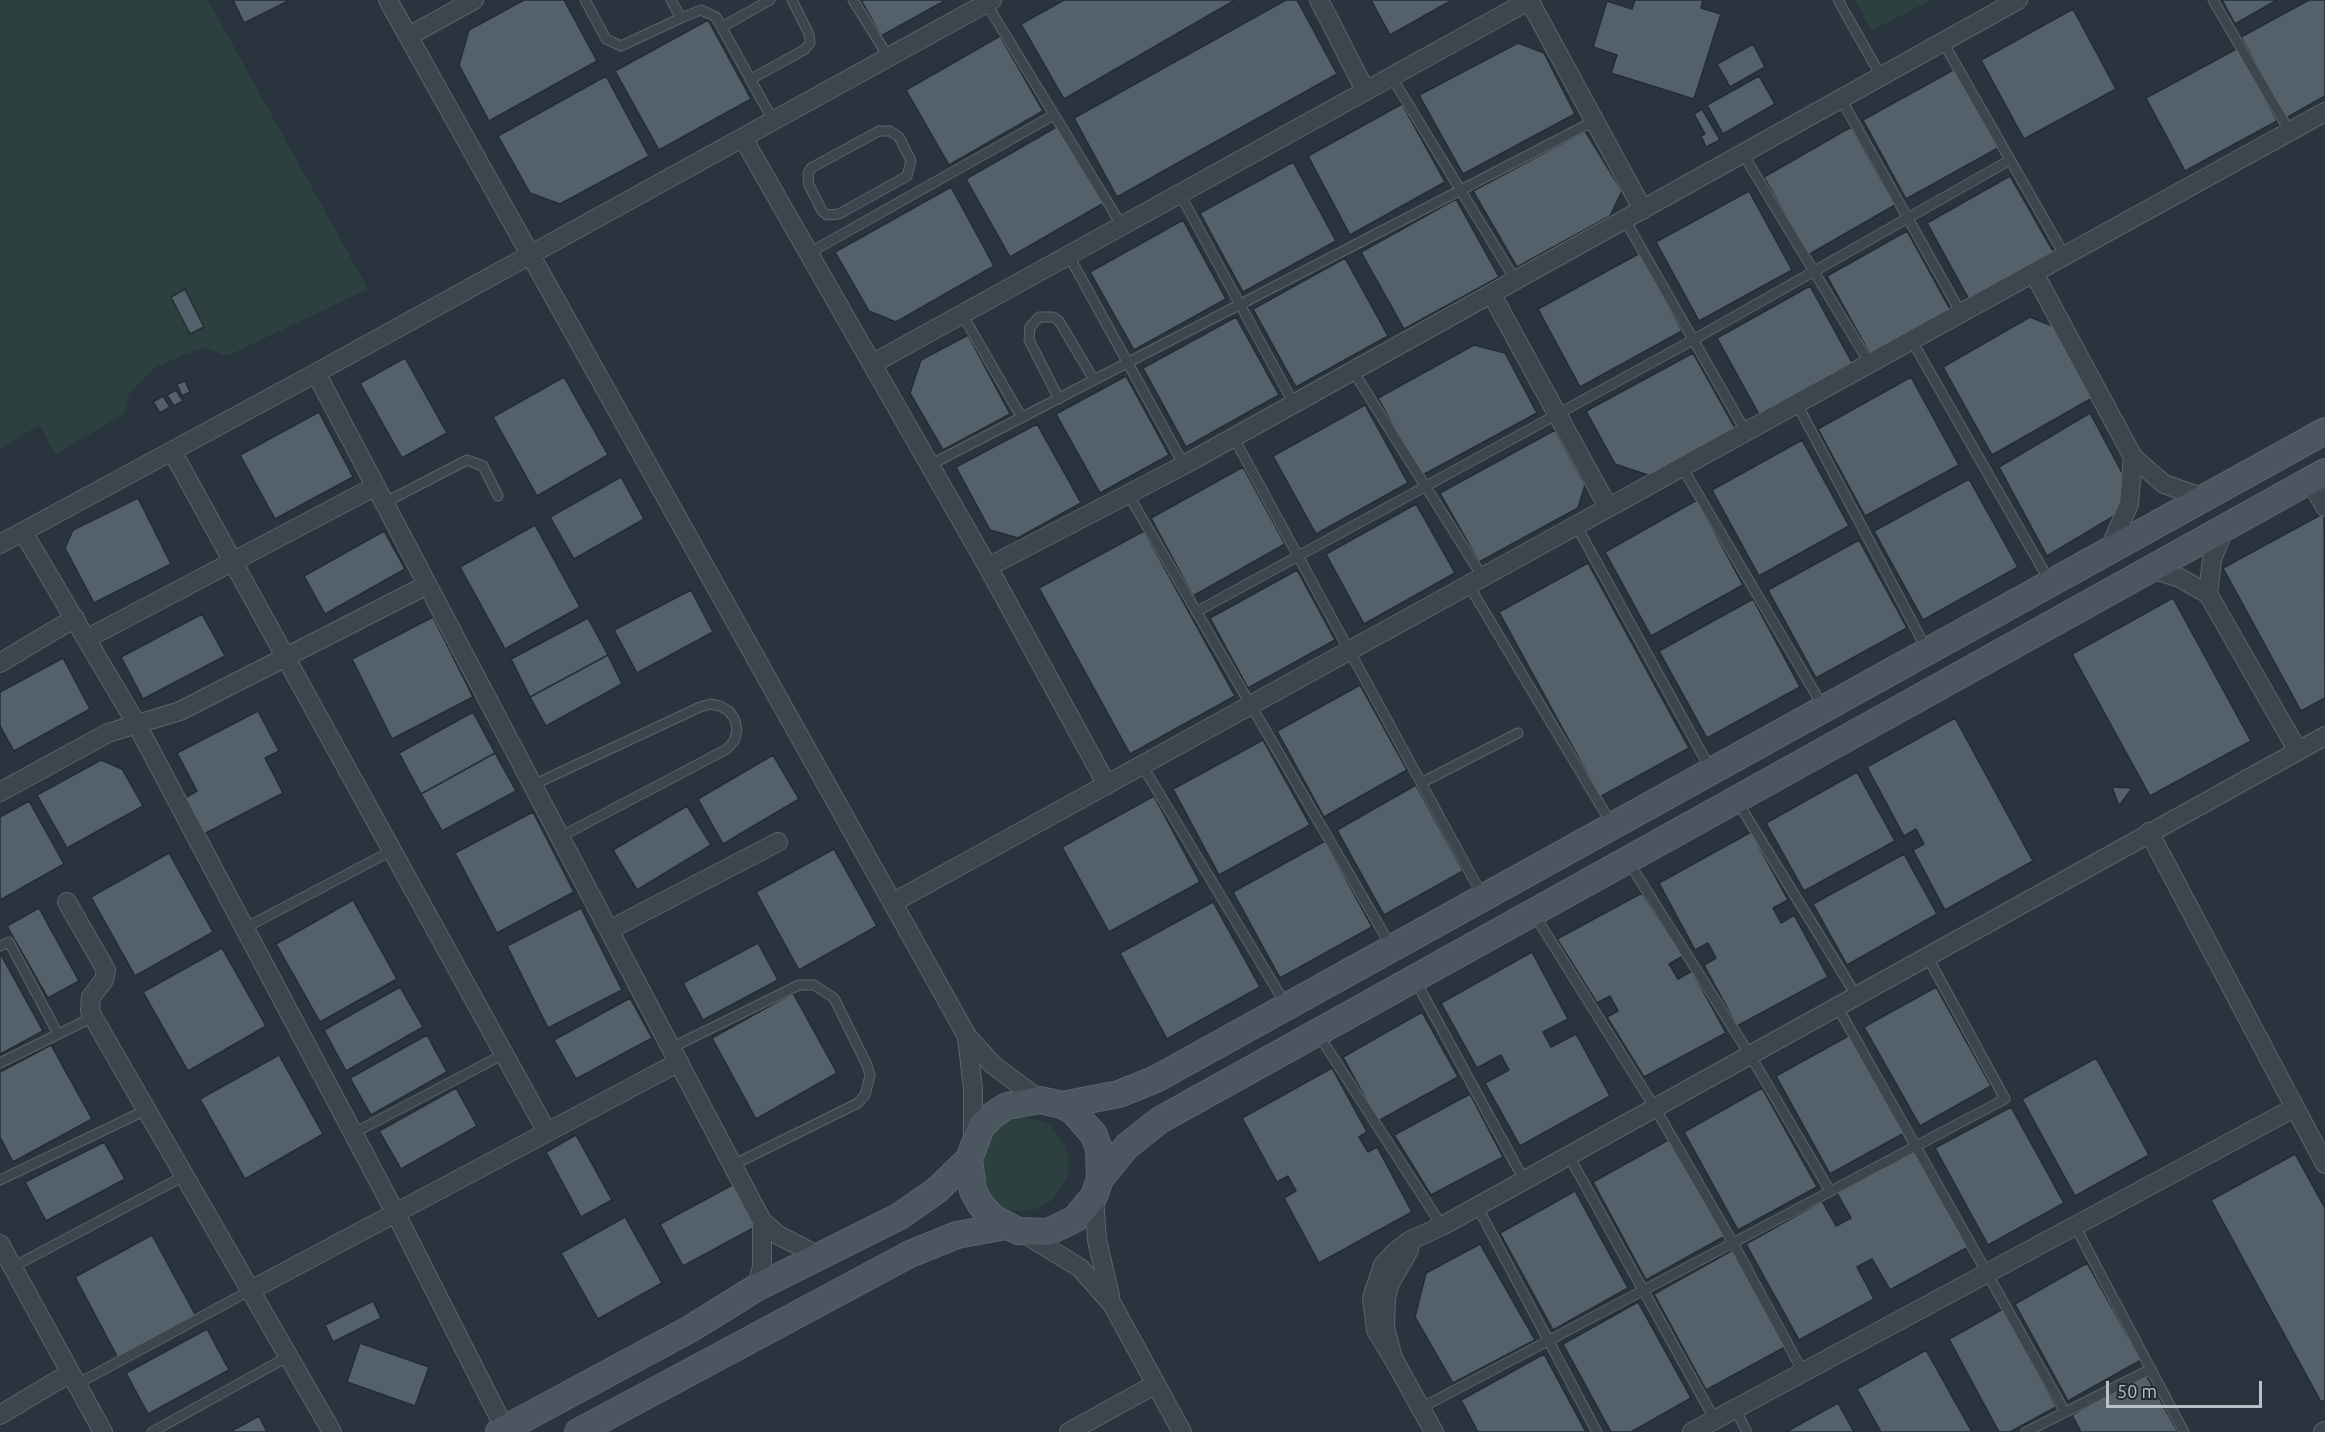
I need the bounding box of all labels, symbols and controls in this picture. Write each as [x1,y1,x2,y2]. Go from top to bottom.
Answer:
scale bar [2109,1369,2265,1407]
text: 50 m [2117,1381,2157,1401]

